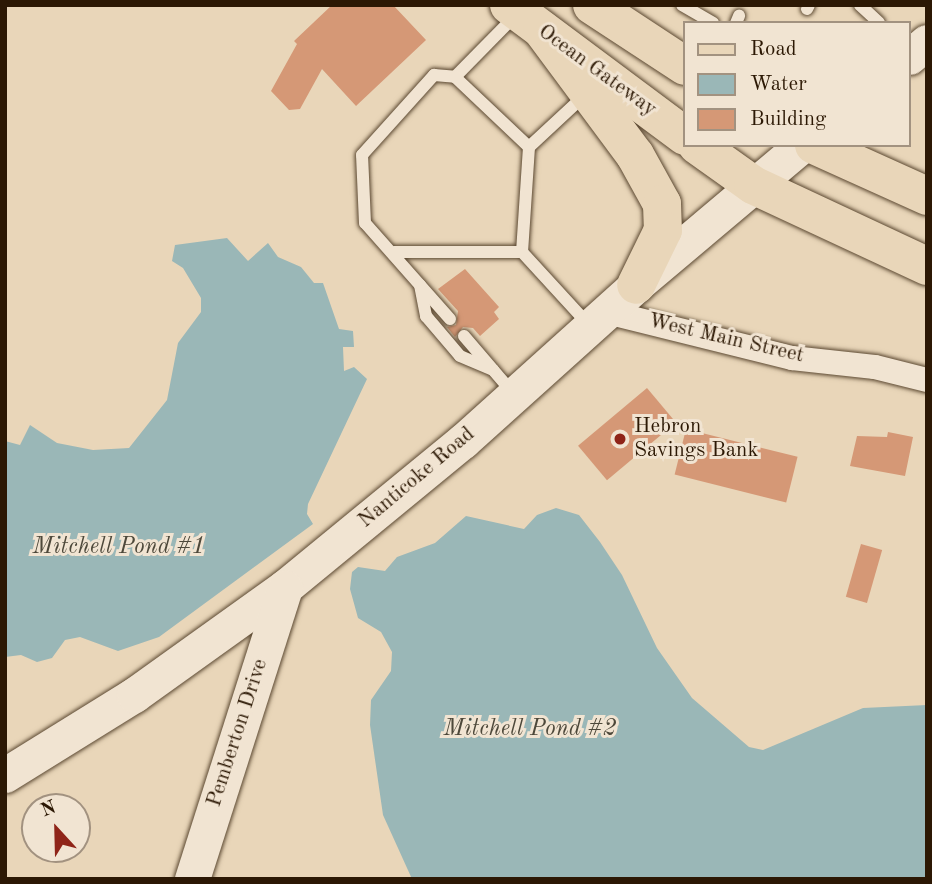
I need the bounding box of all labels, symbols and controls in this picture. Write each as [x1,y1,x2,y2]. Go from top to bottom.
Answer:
street label: Ocean Gateway [533,20,661,122]
legend [684,21,911,147]
text: Road [750,39,797,60]
text: Water [750,74,807,95]
text: Building [750,109,826,130]
street label: West Main Street [646,309,806,369]
place label: Hebron Savings Bank [634,414,758,464]
street label: Nanticoke Road [354,422,480,534]
marker: Hebron Savings Bank [612,431,628,447]
water label: Mitchell Pond #1 [33,533,205,561]
street label: Pemberton Drive [202,656,274,810]
water label: Mitchell Pond #2 [444,715,616,743]
north arrow [21,793,91,863]
text: N [38,798,59,821]

